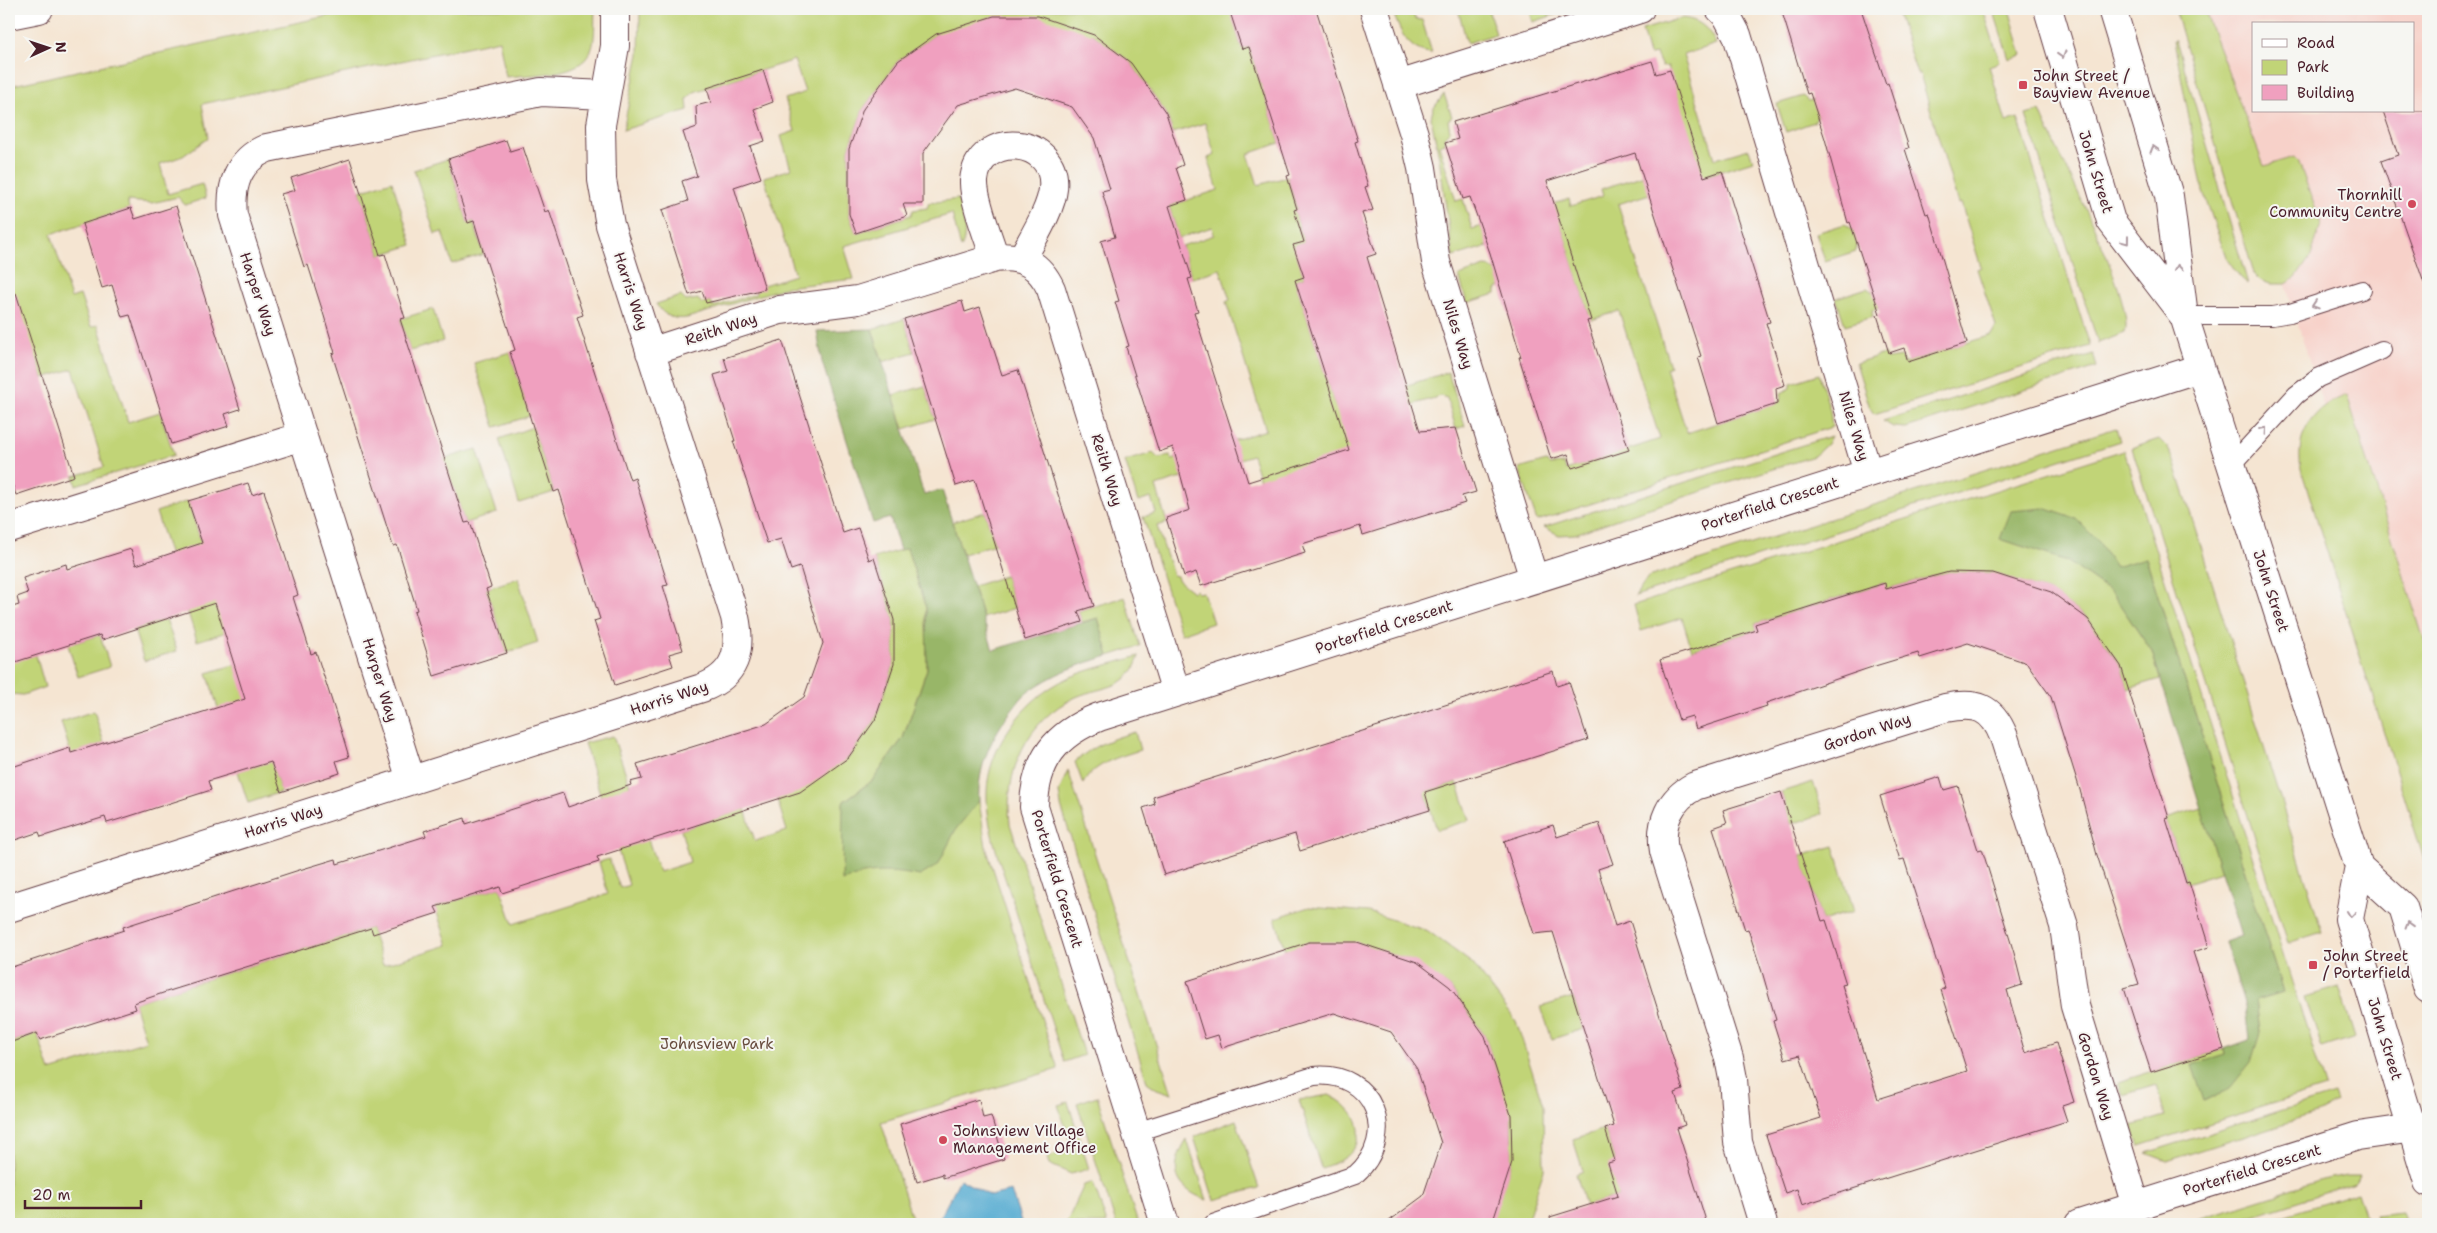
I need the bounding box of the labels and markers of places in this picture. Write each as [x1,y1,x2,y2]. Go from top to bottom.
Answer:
place label: John Street / Bayview Avenue [2033,66,2151,103]
marker: John Street / Bayview Avenue [2017,79,2029,91]
place label: Thornhill Community Centre [2269,185,2402,222]
marker: Thornhill Community Centre [2406,198,2418,210]
place label: John Street / Porterfield [2323,946,2411,983]
marker: John Street / Porterfield [2307,959,2319,971]
place label: Johnsview Village Management Office [953,1121,1097,1158]
marker: Johnsview Village Management Office [937,1134,949,1146]

